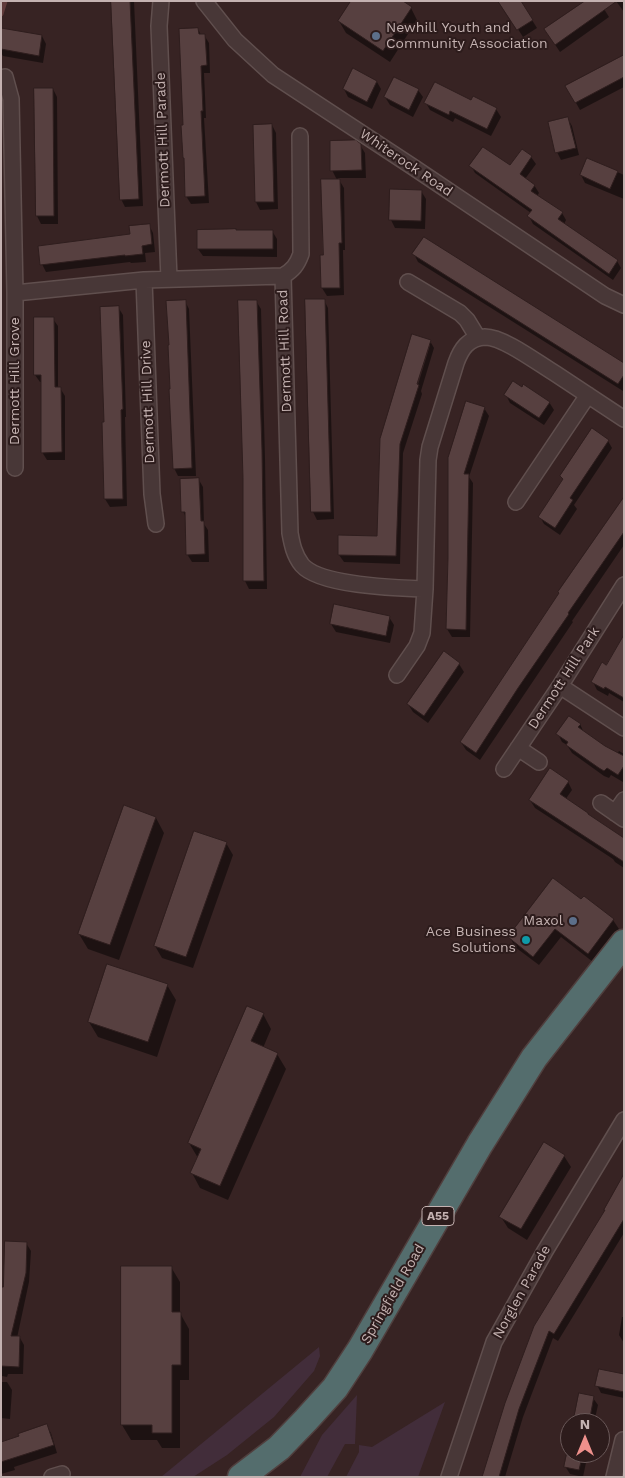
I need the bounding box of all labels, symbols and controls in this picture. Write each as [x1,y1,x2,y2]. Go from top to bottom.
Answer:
place label: Newhill Youth and Community Association [386,20,548,52]
marker: Newhill Youth and Community Association [370,30,382,42]
street label: Dermott Hill Parade [152,72,174,208]
street label: Whiterock Road [356,126,456,200]
street label: Dermott Hill Road [274,289,296,413]
street label: Dermott Hill Grove [7,317,23,445]
street label: Dermott Hill Drive [137,340,159,464]
street label: Dermott Hill Park [525,624,603,732]
place label: Maxol [523,913,563,929]
marker: Maxol [567,915,579,927]
place label: Ace Business Solutions [426,924,516,956]
marker: Ace Business Solutions [520,934,532,946]
road number: A55 [422,1206,454,1226]
street label: Springfield Road [358,1241,428,1347]
street label: Norglen Parade [489,1242,555,1342]
north arrow [560,1413,610,1463]
text: N [580,1416,590,1432]

